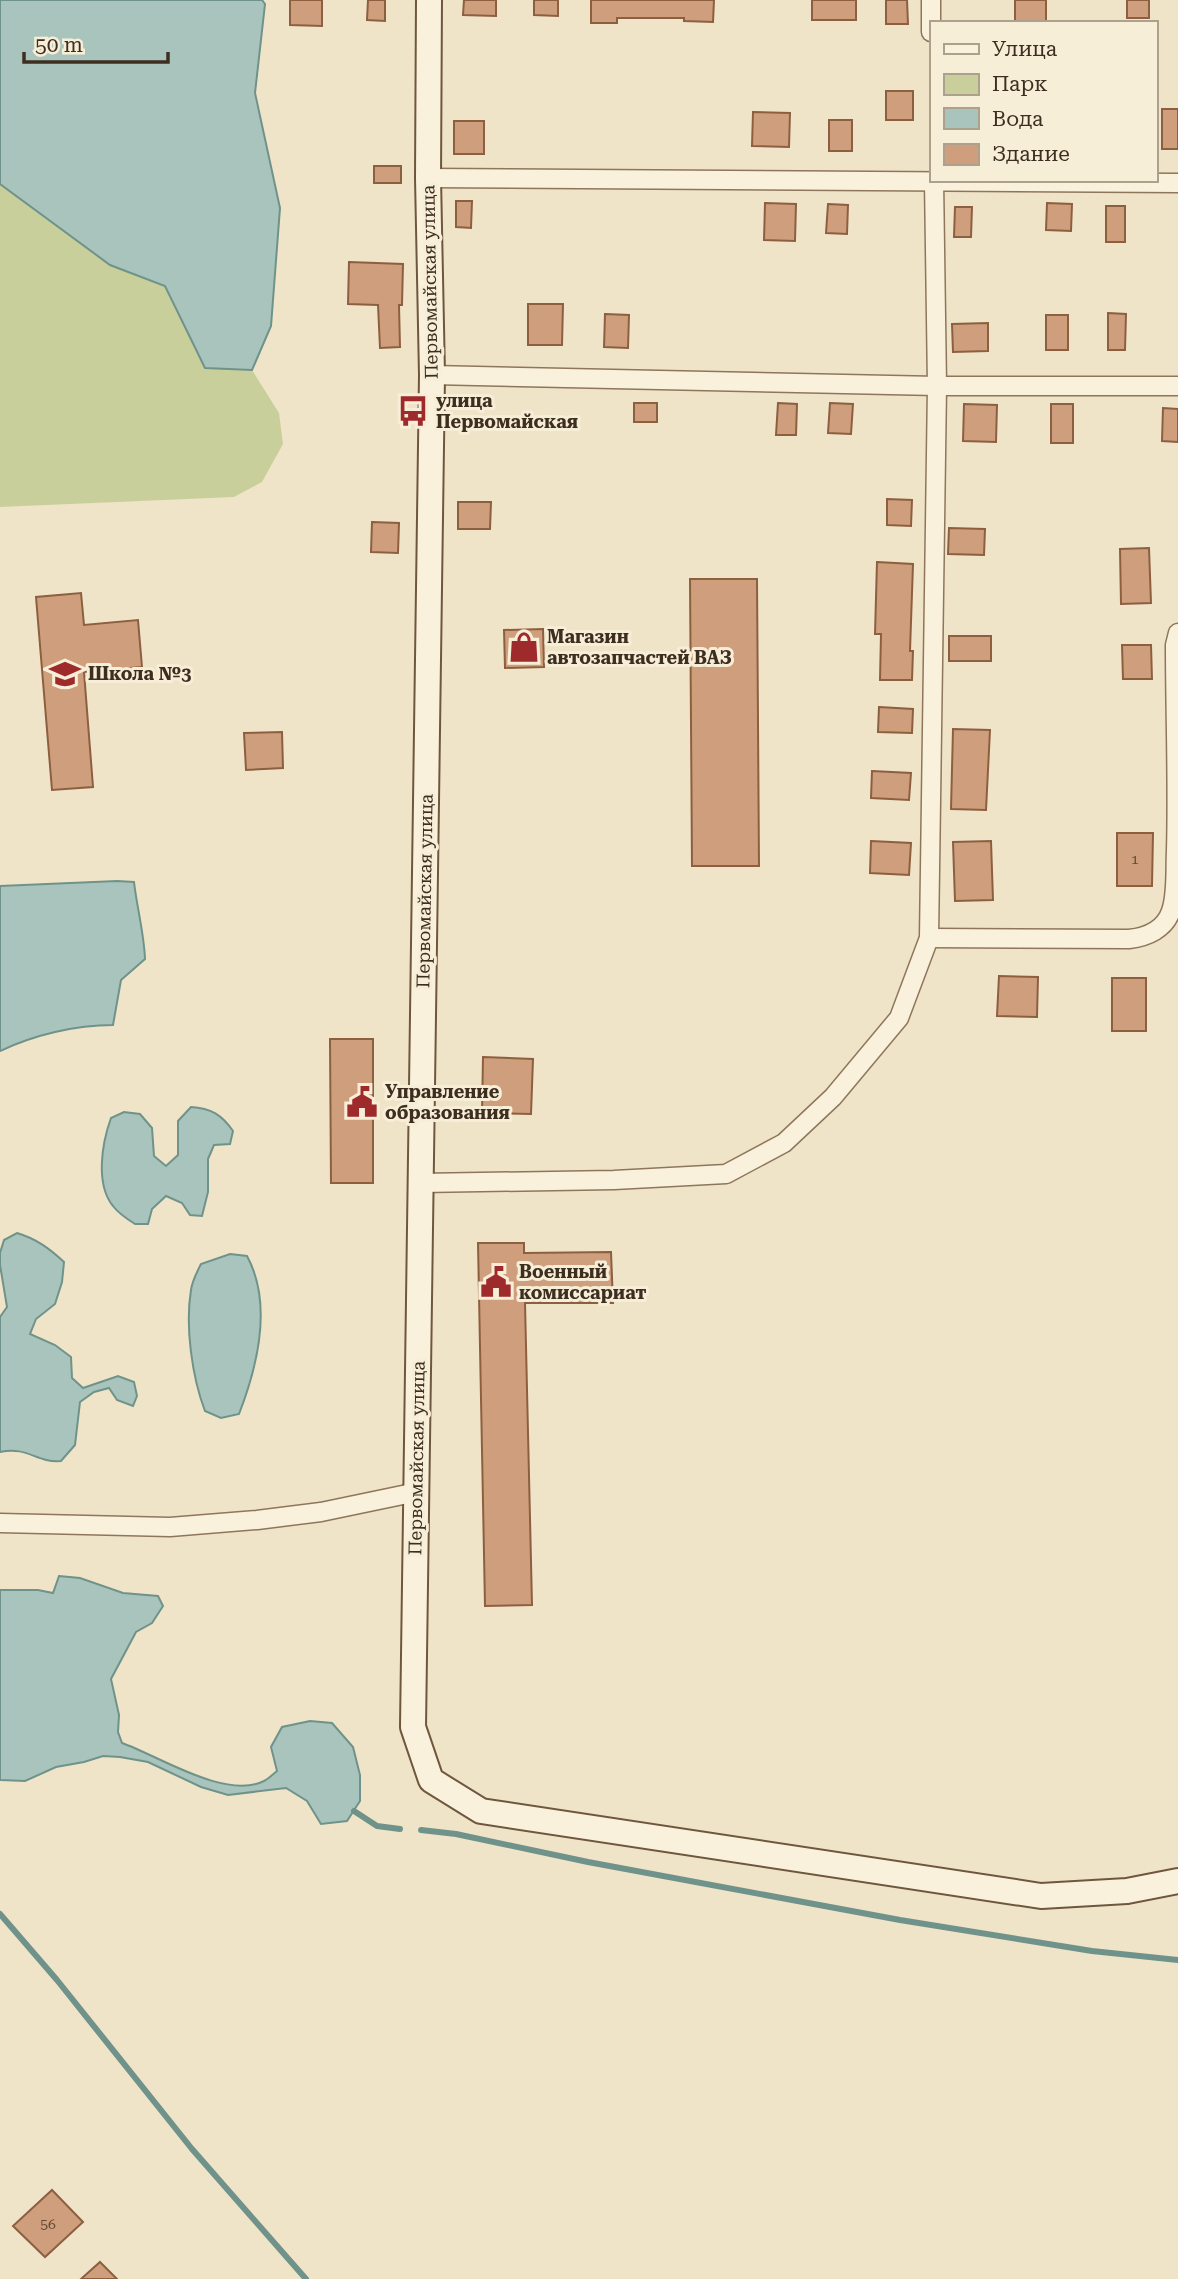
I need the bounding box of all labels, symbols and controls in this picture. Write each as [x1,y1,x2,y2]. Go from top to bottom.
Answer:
scale bar [24,21,168,65]
legend [930,21,1157,182]
text: 50 m [35,33,83,57]
text: Улица [992,37,1058,61]
text: Парк [992,72,1048,96]
text: Вода [992,107,1044,131]
text: Здание [992,142,1070,166]
street label: Первомайская улица [417,184,442,379]
place label: улица Первомайская [436,390,578,432]
bus stop icon: улица Первомайская [396,394,430,428]
place label: Магазин автозапчастей ВАЗ [547,626,732,668]
shop icon: Магазин автозапчастей ВАЗ [507,630,541,664]
school or university icon: Школа №3 [48,657,82,691]
place label: Школа №3 [88,663,191,684]
street label: Первомайская улица [412,793,437,988]
house number: 1 [1131,851,1139,867]
place label: Управление образования [385,1081,510,1123]
public building icon: Управление образования [345,1085,379,1119]
place label: Военный комиссариат [519,1261,647,1303]
public building icon: Военный комиссариат [479,1265,513,1299]
street label: Первомайская улица [404,1360,429,1555]
house number: 56 [40,2216,56,2232]

